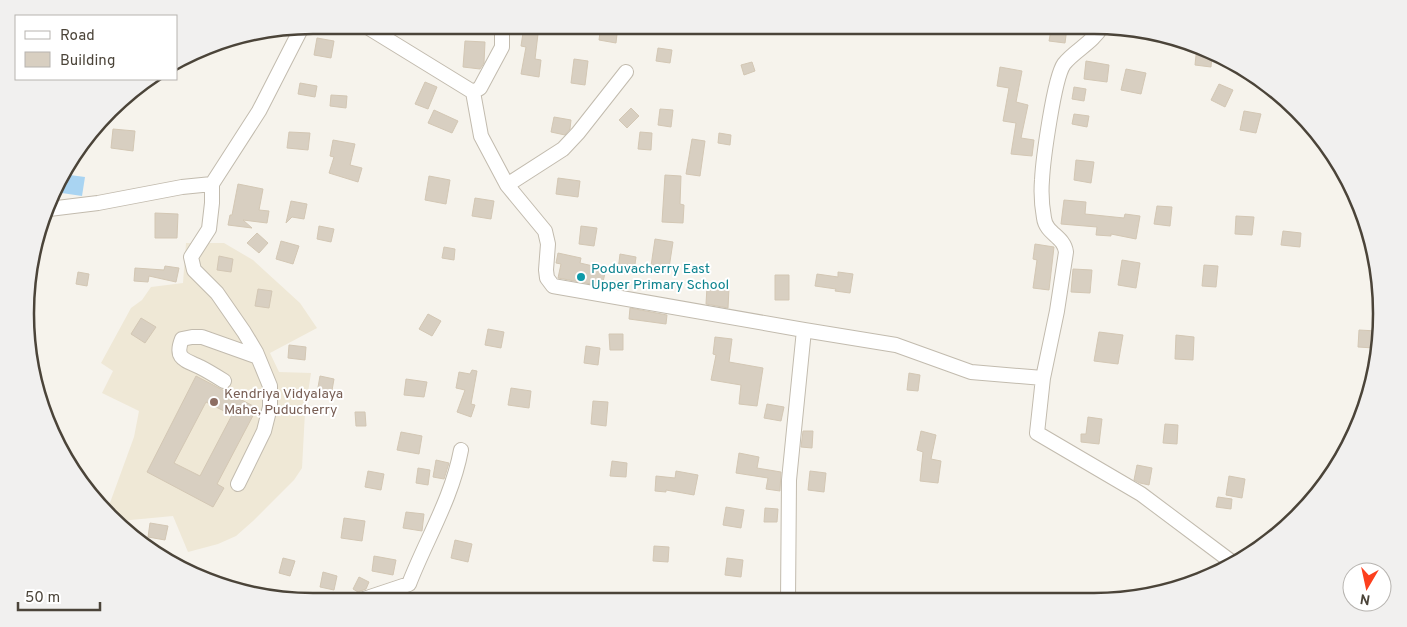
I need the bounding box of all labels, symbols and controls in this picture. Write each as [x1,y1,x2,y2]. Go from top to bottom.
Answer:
legend [15,15,178,80]
text: Road [60,27,95,46]
text: Building [60,52,115,71]
place label: Poduvacherry East Upper Primary School [591,261,729,294]
marker: Poduvacherry East Upper Primary School [575,271,587,283]
place label: Kendriya Vidyalaya Mahe, Puducherry [224,386,343,419]
marker: Kendriya Vidyalaya Mahe, Puducherry [208,396,220,408]
north arrow [1342,562,1392,612]
scale bar [18,580,100,612]
text: 50 m [25,589,60,608]
text: N [1359,589,1372,608]

